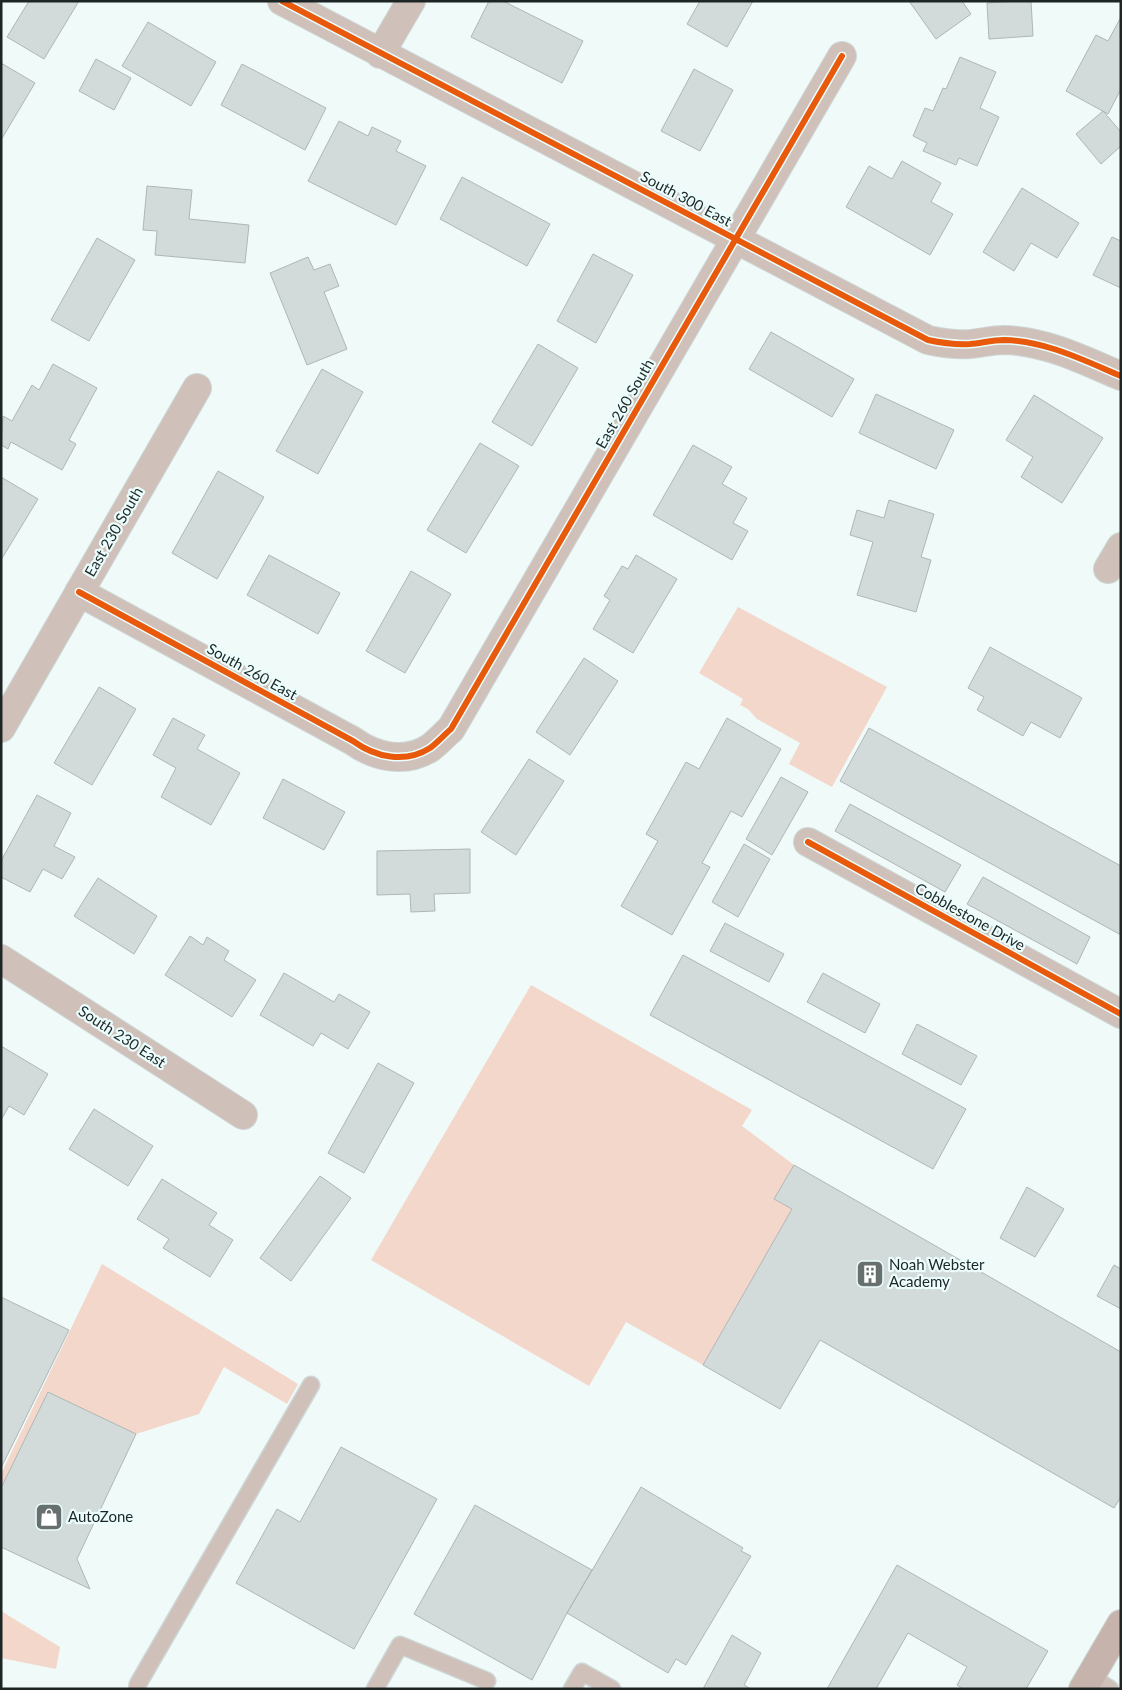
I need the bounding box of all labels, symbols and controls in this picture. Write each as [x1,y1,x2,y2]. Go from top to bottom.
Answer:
street label: South 300 East [638,167,736,230]
street label: East 260 South [591,356,657,451]
street label: East 230 South [80,484,146,579]
street label: South 260 East [204,639,301,704]
street label: Cobblestone Drive [912,878,1029,954]
street label: South 230 East [76,1001,170,1071]
place label: Noah Webster Academy [889,1255,985,1290]
building icon: Noah Webster Academy [855,1259,885,1289]
shop icon: AutoZone [34,1502,64,1532]
place label: AutoZone [68,1507,133,1525]

